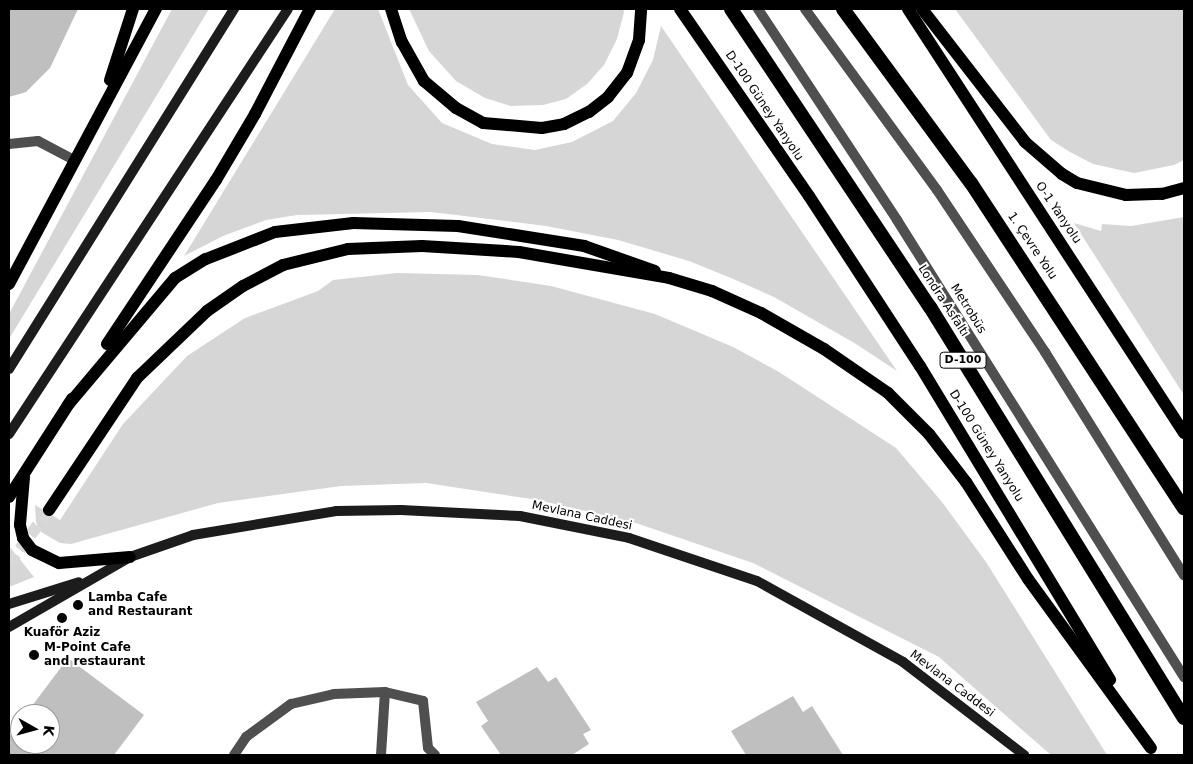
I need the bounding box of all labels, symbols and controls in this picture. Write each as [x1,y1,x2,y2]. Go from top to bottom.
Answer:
street label: D-100 Güney Yanyolu [722,48,806,164]
street label: O-1 Yanyolu [1032,179,1084,247]
street label: 1. Çevre Yolu [1004,210,1060,282]
street label: Londra Asfaltı [914,262,972,340]
street label: Metrobüs [947,281,989,337]
road number: D-100 [939,352,987,368]
street label: D-100 Güney Yanyolu [946,387,1026,505]
street label: Mevlana Caddesi [531,498,633,534]
place label: Lamba Cafe and Restaurant [88,591,193,619]
marker: Lamba Cafe and Restaurant [72,599,84,611]
marker: Kuaför Aziz [56,612,68,624]
place label: Kuaför Aziz [24,626,100,640]
place label: M-Point Cafe and restaurant [44,641,145,669]
street label: Mevlana Caddesi [907,647,997,721]
marker: M-Point Cafe and restaurant [28,649,40,661]
north arrow [10,704,60,754]
text: K [40,724,57,737]

